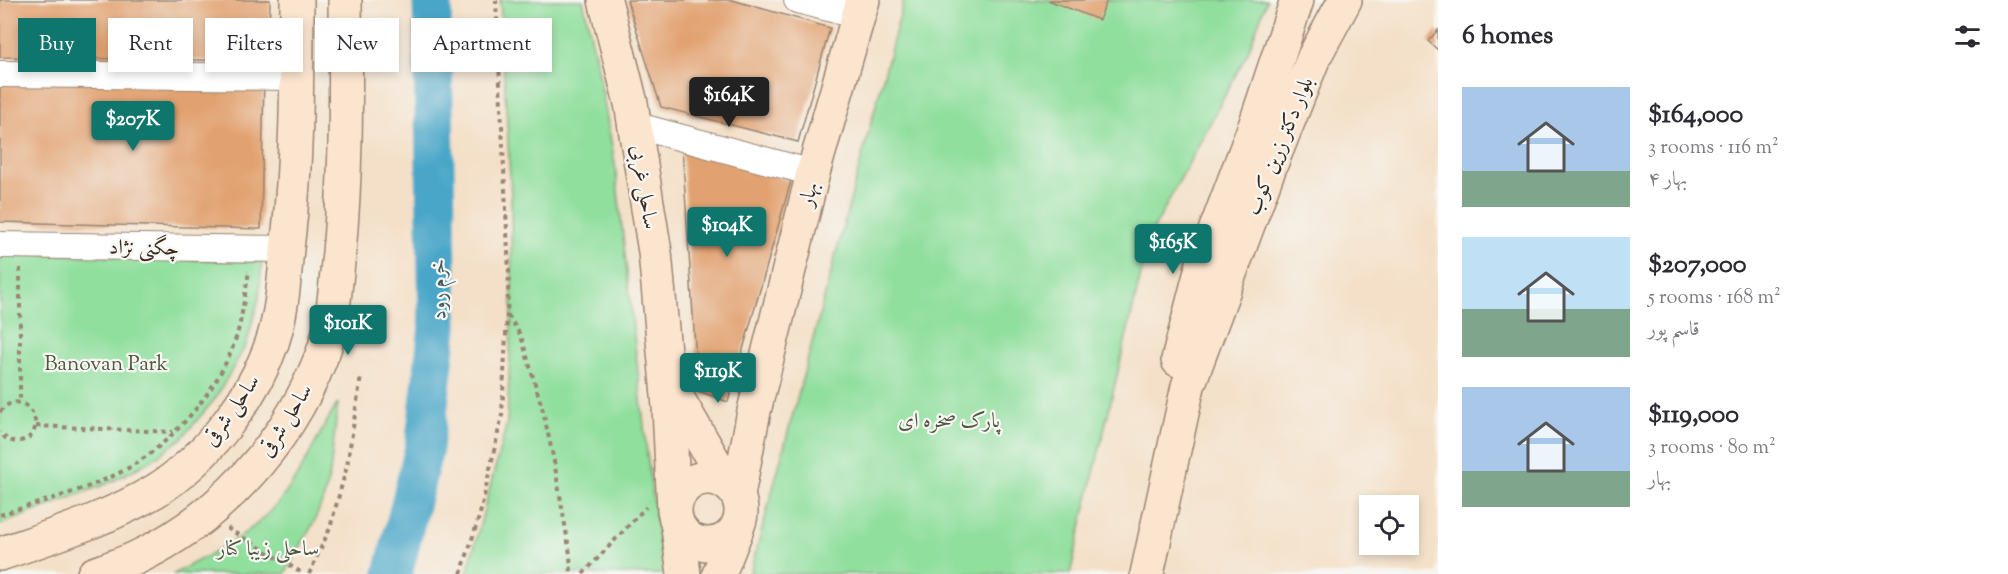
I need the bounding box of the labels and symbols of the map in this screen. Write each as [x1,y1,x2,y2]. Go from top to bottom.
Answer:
street label: بلوار دکتر زرین کوب [1239,73,1322,221]
pin: $164K [687,77,771,128]
pin: $207K [91,101,175,152]
street label: ساحلی غربی [622,143,664,232]
street label: بهار [792,179,827,212]
pin: $104K [685,207,769,258]
pin: $165K [1131,224,1215,275]
street label: چگنی نژاد [109,233,179,265]
water label: خرم رود [423,258,458,320]
pin: $101K [306,305,390,356]
park label: Banovan Park [44,350,168,380]
pin: $119K [676,353,760,404]
street label: ساحلی شرقی [197,369,268,453]
street label: ساحل شرقی [252,379,321,463]
park label: پارک صخره ای [898,407,1001,437]
park label: ساحلی زیبا کنار [215,535,319,565]

